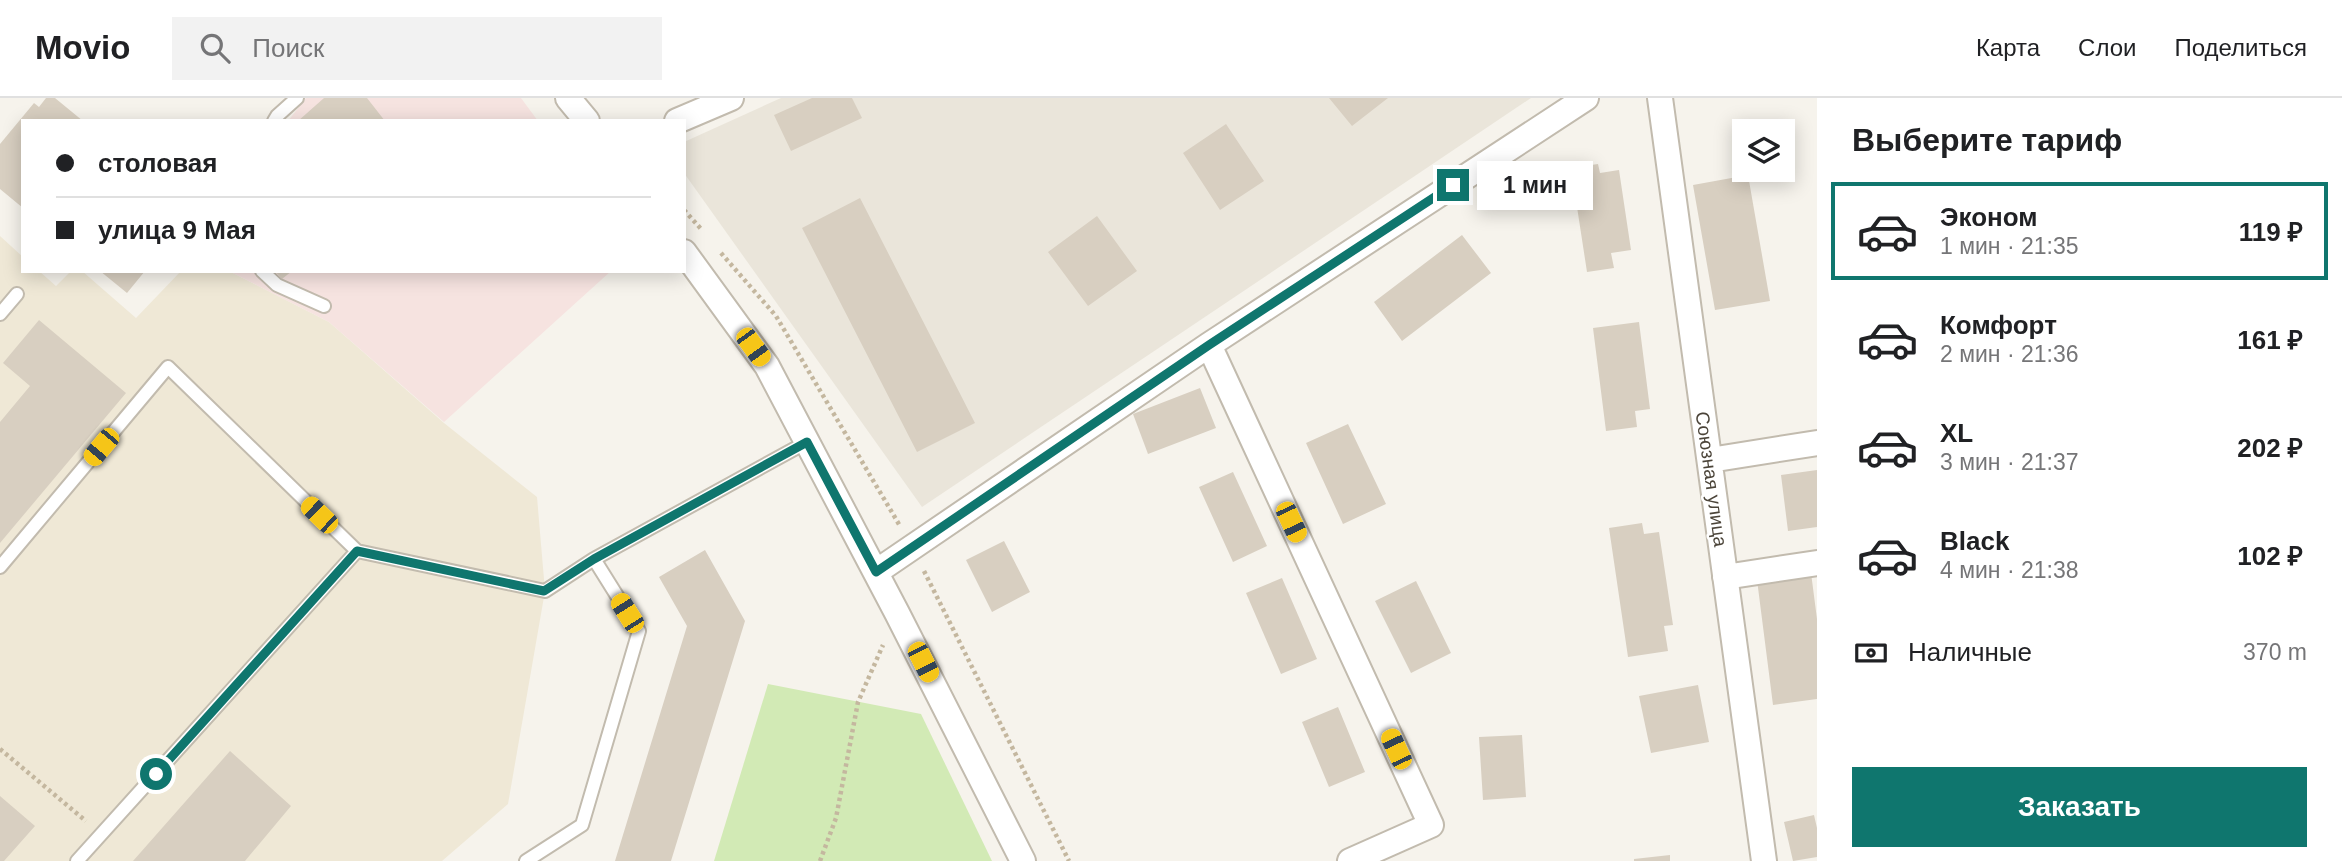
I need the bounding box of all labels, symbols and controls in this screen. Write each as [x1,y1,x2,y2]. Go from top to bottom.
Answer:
search box [172,17,662,80]
text: Movio [35,29,130,66]
icon: search [196,29,234,67]
text: Поиск [252,33,324,63]
text: Карта [1976,34,2040,61]
text: Слои [2078,34,2136,61]
text: Поделиться [2174,34,2307,61]
map controls [1732,119,1795,182]
button: layers [1732,119,1795,182]
text: Выберите тариф [1852,122,2122,158]
text: столовая [98,148,217,178]
callout: 1 мин [1478,160,1593,210]
route end [1437,169,1469,201]
text: 1 мин [1503,172,1567,198]
icon: car [1856,200,1919,263]
text: Эконом [1940,202,2038,232]
text: улица 9 Мая [98,215,256,245]
text: 119 ₽ [2239,217,2303,247]
text: 1 мин · 21:35 [1940,233,2079,259]
icon: car [1856,308,1919,371]
text: Комфорт [1940,310,2057,340]
car [733,324,774,370]
text: 161 ₽ [2237,325,2303,355]
text: 2 мин · 21:36 [1940,341,2079,367]
street label: Союзная улица [1692,410,1731,548]
icon: car [1856,416,1919,479]
text: XL [1940,418,1973,448]
car [80,424,123,470]
text: 202 ₽ [2237,433,2303,463]
text: 3 мин · 21:37 [1940,449,2079,475]
car [297,493,342,537]
car [1273,499,1310,545]
icon: car [1856,524,1919,587]
text: Black [1940,526,2009,556]
text: 102 ₽ [2237,541,2303,571]
text: 4 мин · 21:38 [1940,557,2079,583]
car [607,590,648,636]
icon: cash [1852,634,1890,672]
text: Наличные [1908,637,2032,667]
car [905,639,942,685]
text: 370 m [2243,639,2307,665]
car [1378,726,1415,772]
route start [140,758,172,790]
button: Заказать [1852,767,2307,847]

